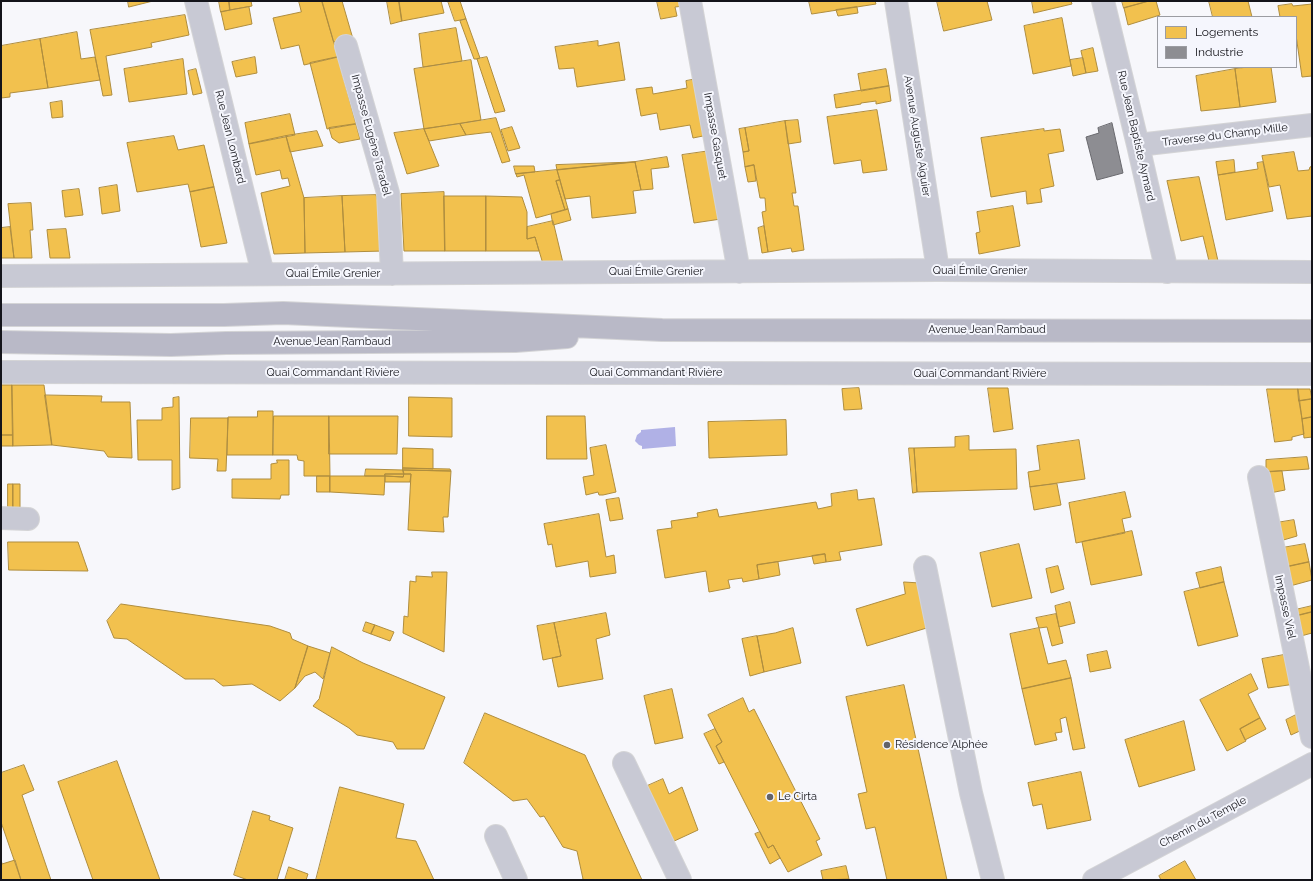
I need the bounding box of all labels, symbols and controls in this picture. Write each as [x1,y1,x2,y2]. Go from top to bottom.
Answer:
legend [1157,16,1297,68]
text: Logements [1195,25,1258,39]
text: Industrie [1195,45,1243,59]
street label: Rue Jean Baptiste Aymard [1115,69,1157,203]
street label: Impasse Eugène Taradel [348,73,394,197]
street label: Avenue Auguste Aiguier [901,74,933,198]
street label: Rue Jean Lombard [212,89,248,185]
street label: Impasse Gasquet [701,91,729,181]
street label: Traverse du Champ Mille [1162,121,1288,149]
street label: Quai Émile Grenier [933,264,1027,278]
street label: Quai Émile Grenier [609,265,703,279]
street label: Quai Émile Grenier [286,267,380,281]
street label: Avenue Jean Rambaud [928,323,1046,337]
street label: Avenue Jean Rambaud [273,335,391,349]
street label: Quai Commandant Rivière [267,366,399,380]
street label: Quai Commandant Rivière [590,366,722,380]
street label: Quai Commandant Rivière [914,367,1046,381]
street label: Impasse Viel [1272,574,1298,640]
place label: Résidence Alphée [895,738,988,752]
marker: Résidence Alphée [882,740,892,750]
place label: Le Cirta [778,790,817,804]
marker: Le Cirta [765,792,775,802]
street label: Chemin du Temple [1157,793,1249,851]

